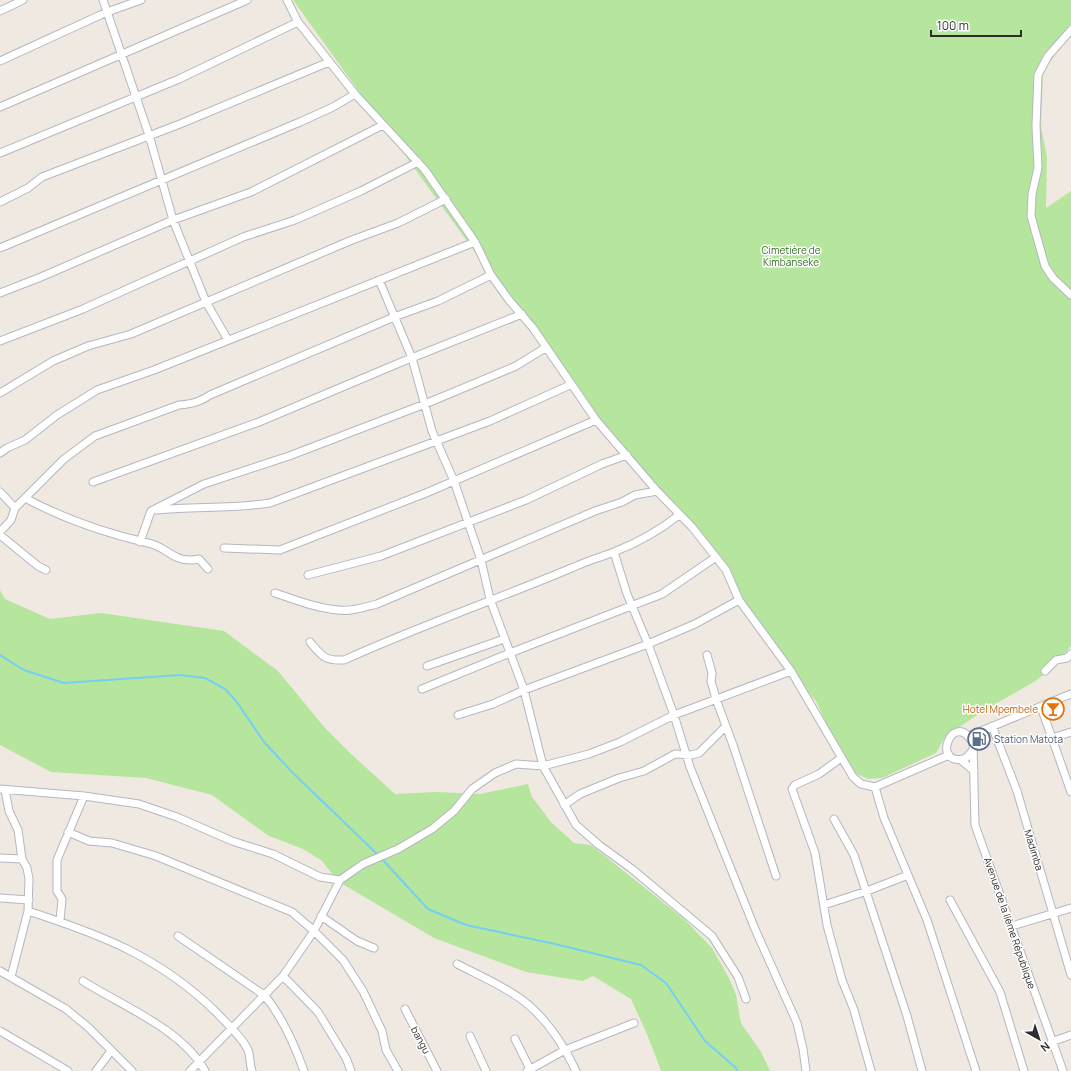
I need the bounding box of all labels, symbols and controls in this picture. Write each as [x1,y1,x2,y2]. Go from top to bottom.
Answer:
scale bar [931,12,1021,38]
text: 100 m [937,17,969,34]
park label: Cimetière de Kimbanseke [761,243,821,269]
bar icon: Hotel Mpembele [1040,696,1066,722]
place label: Hotel Mpembele [963,702,1038,716]
fuel station icon: Station Matota [966,726,992,752]
place label: Station Matota [994,732,1063,746]
street label: Madimba [1021,828,1047,872]
street label: Avenue de la IIème République [981,855,1039,991]
north arrow [1019,1019,1059,1059]
street label: bangu [408,1024,434,1056]
text: N [1038,1039,1053,1056]

